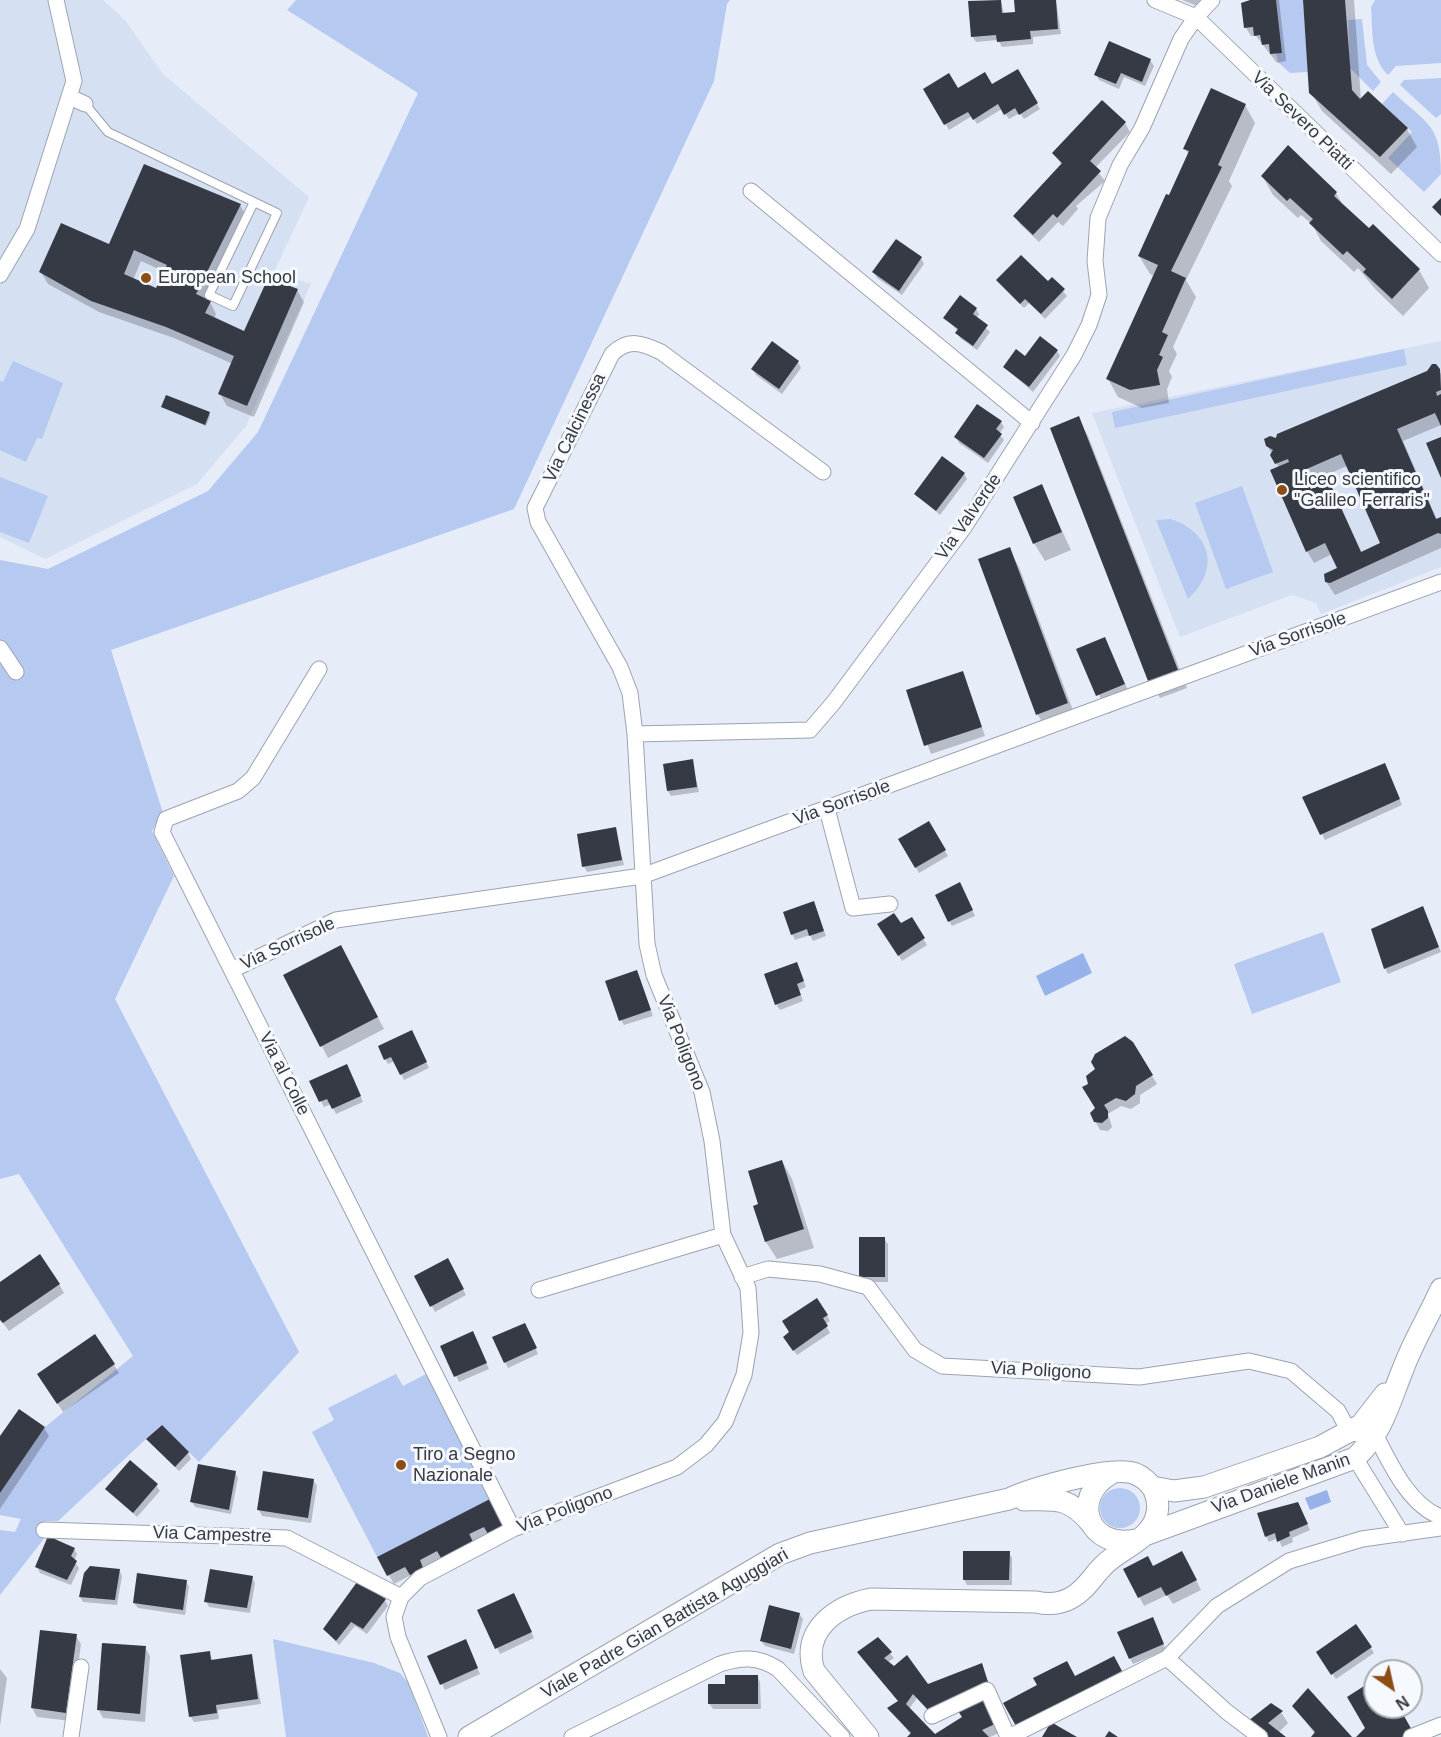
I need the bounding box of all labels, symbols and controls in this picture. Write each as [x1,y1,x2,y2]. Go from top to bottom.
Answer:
street label: Via Severo Piatti [1247,67,1357,175]
place label: European School [158,267,296,289]
marker: European School [139,271,153,285]
street label: Via Calcinessa [539,370,611,486]
place label: Liceo scientifico "Galileo Ferraris" [1294,469,1430,512]
street label: Via Valverde [931,470,1007,564]
marker: Liceo scientifico "Galileo Ferraris" [1275,483,1289,497]
street label: Via Sorrisole [1247,607,1349,663]
street label: Via Sorrisole [791,775,893,831]
street label: Via Sorrisole [237,913,339,975]
street label: Via Poligono [652,992,710,1094]
street label: Via al Colle [254,1029,314,1119]
street label: Via Poligono [990,1358,1092,1384]
place label: Tiro a Segno Nazionale [413,1444,515,1486]
street label: Via Daniele Manin [1209,1449,1353,1519]
marker: Tiro a Segno Nazionale [394,1458,408,1472]
street label: Via Poligono [514,1482,616,1538]
street label: Via Campestre [152,1522,272,1548]
street label: Viale Padre Gian Battista Aguggiari [538,1544,792,1704]
north arrow [1363,1659,1423,1719]
text: N [1393,1692,1412,1713]

